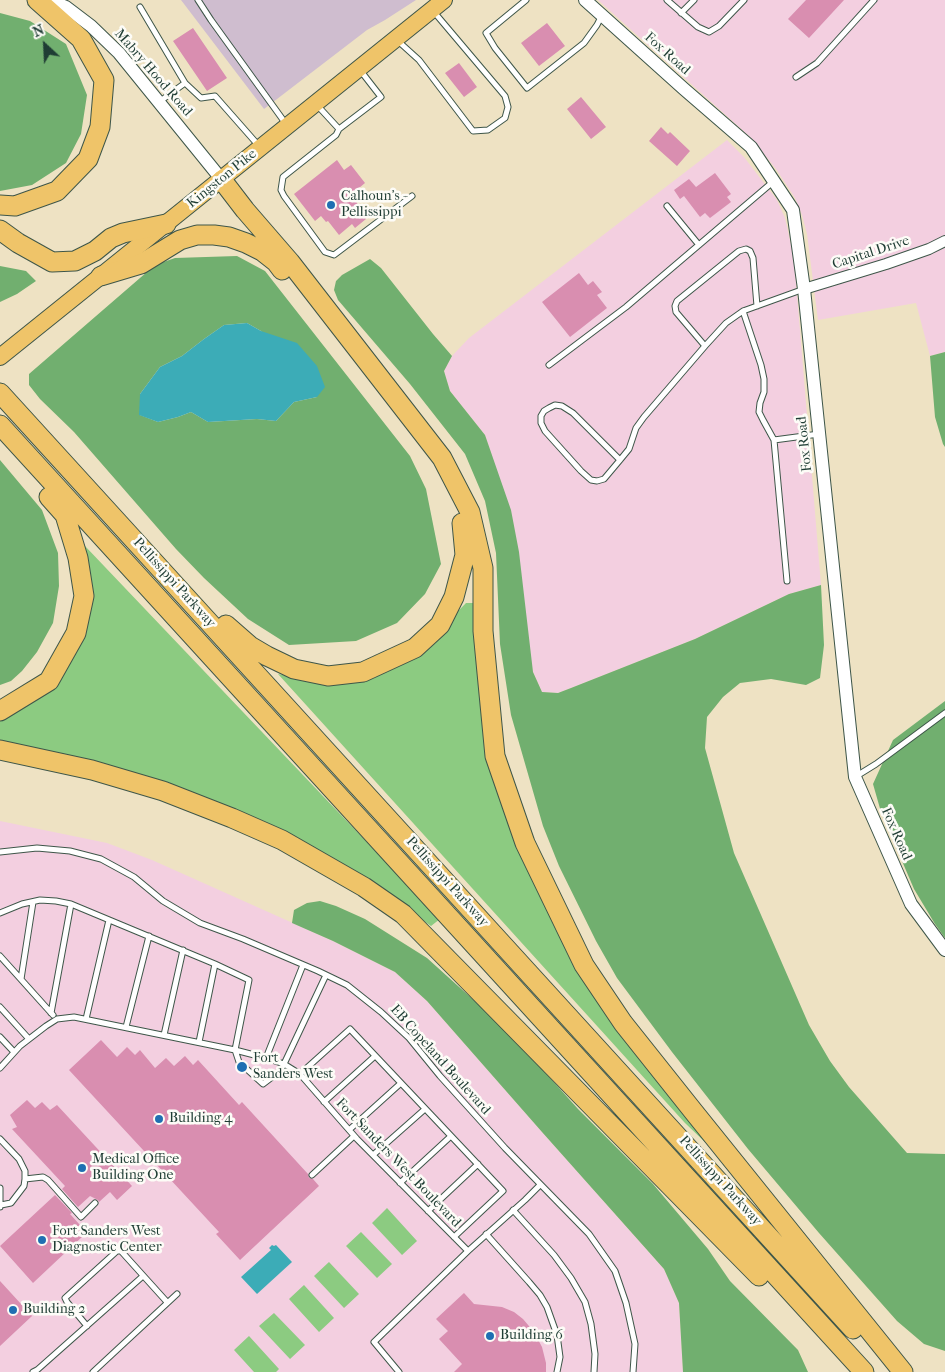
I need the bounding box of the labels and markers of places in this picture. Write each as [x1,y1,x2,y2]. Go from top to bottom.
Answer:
place label: Calhoun's - Pellissippi [341,189,406,222]
marker: Calhoun's - Pellissippi [325,199,337,211]
place label: Fort Sanders West [253,1051,333,1084]
marker: Fort Sanders West [235,1060,249,1074]
place label: Building 4 [169,1111,233,1127]
marker: Building 4 [153,1113,165,1125]
place label: Medical Office Building One [92,1152,179,1184]
marker: Medical Office Building One [76,1162,88,1174]
place label: Fort Sanders West Diagnostic Center [52,1224,162,1256]
marker: Fort Sanders West Diagnostic Center [36,1234,48,1246]
place label: Building 2 [23,1302,86,1318]
marker: Building 2 [7,1304,19,1316]
place label: Building 6 [500,1328,563,1344]
marker: Building 6 [484,1330,496,1342]

